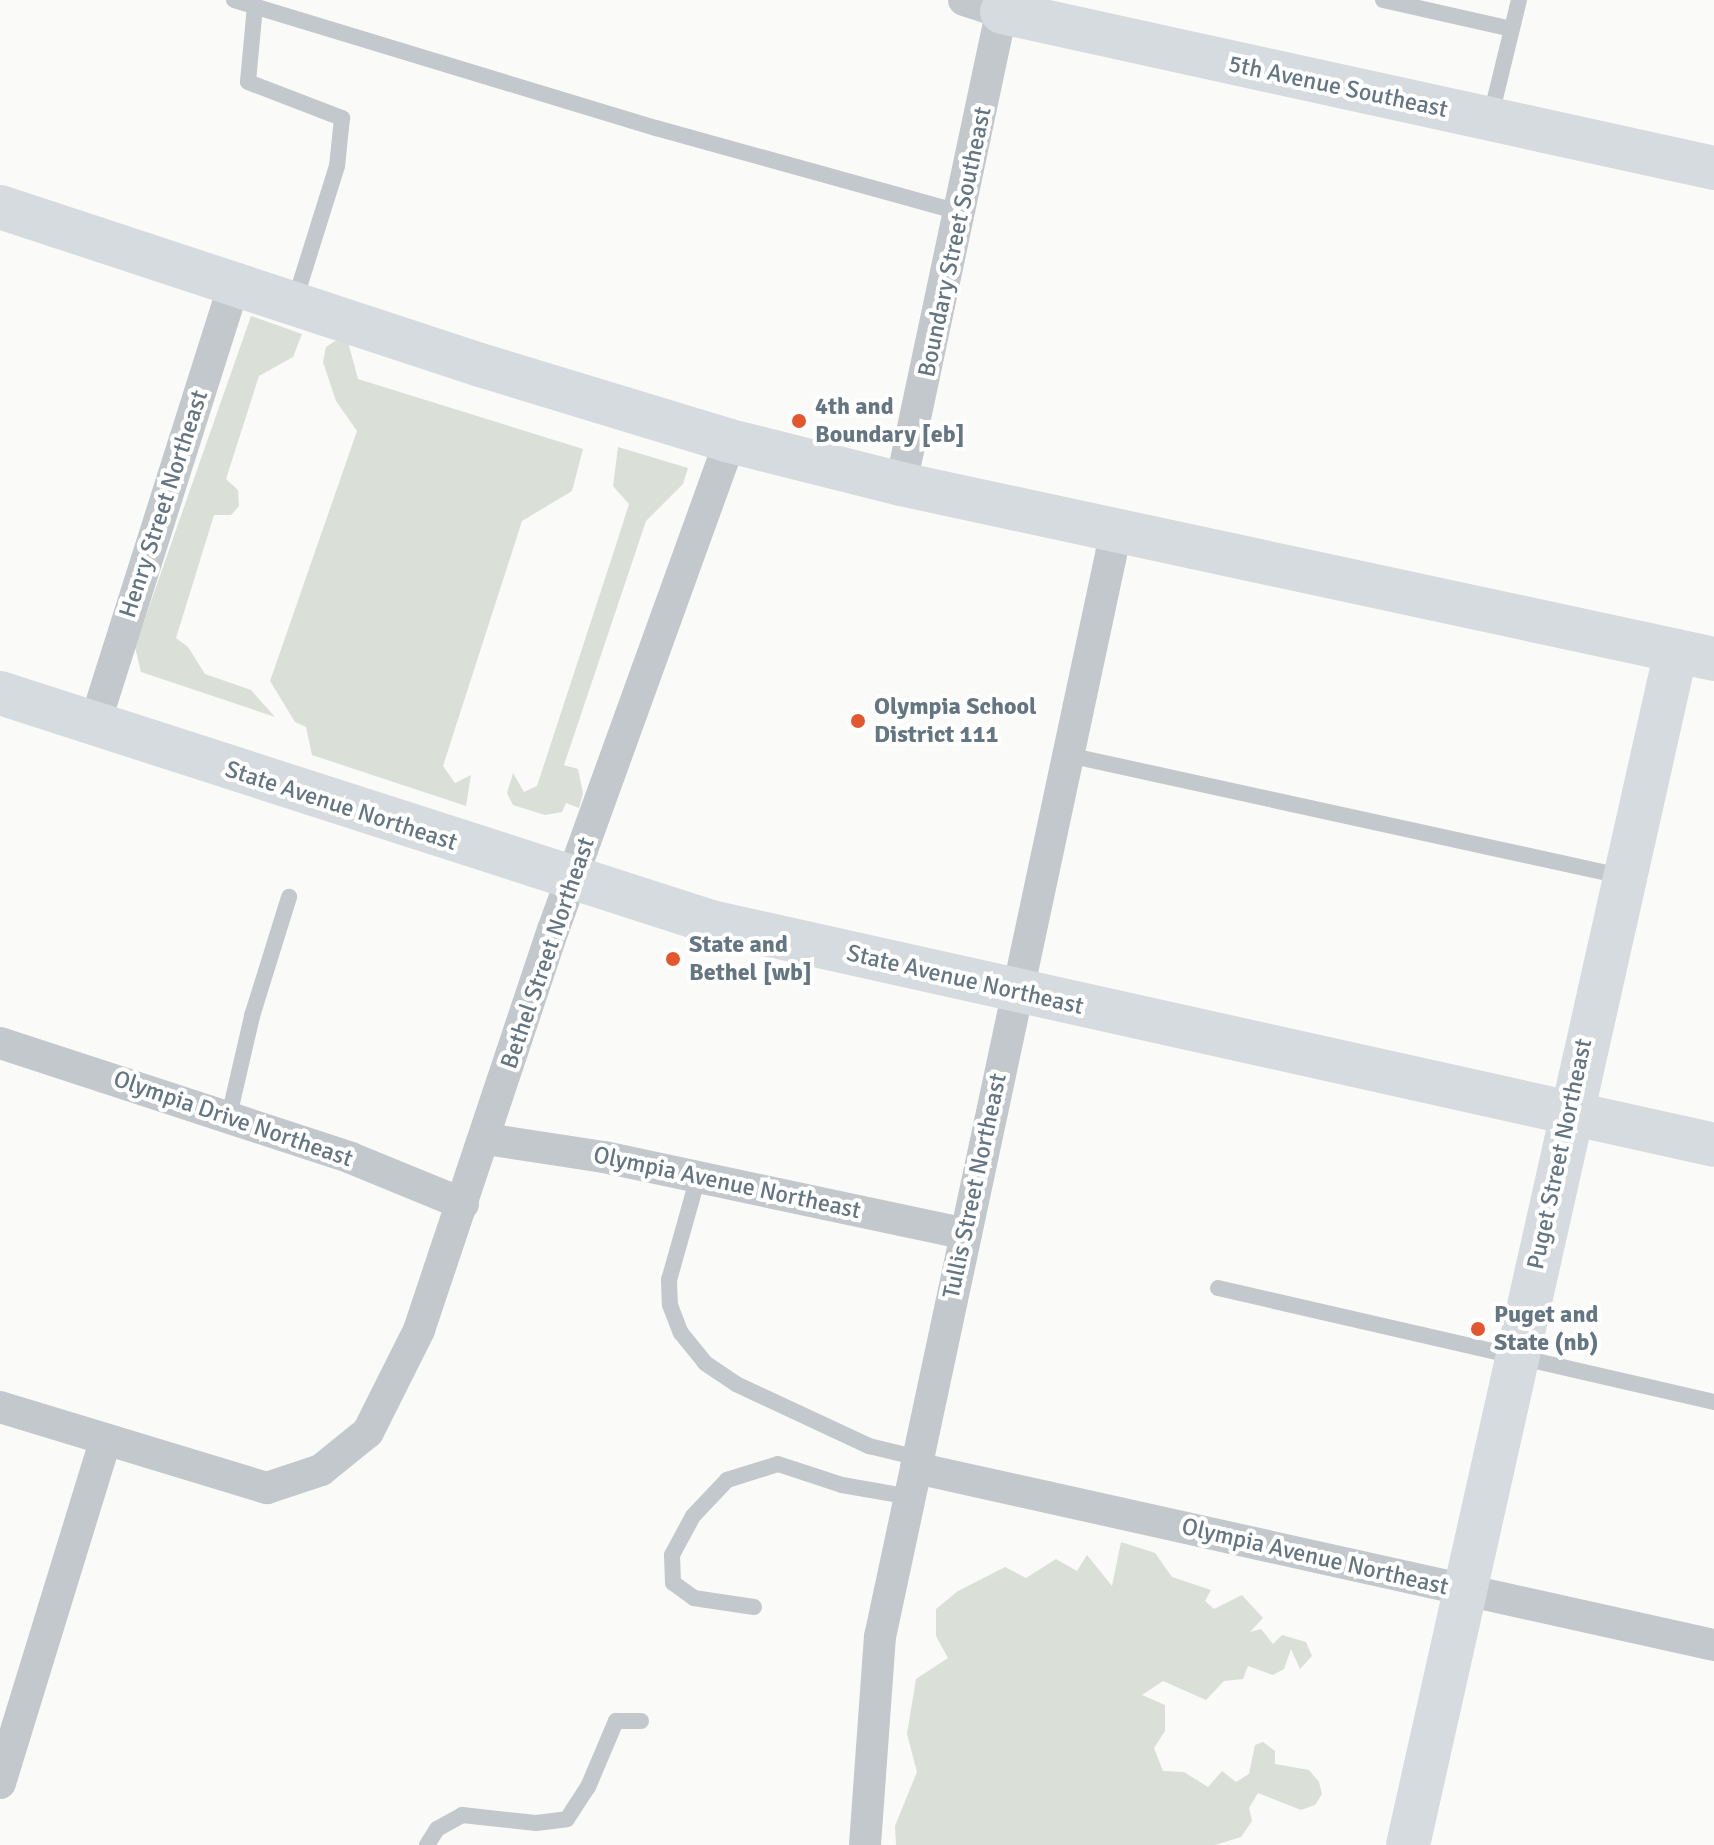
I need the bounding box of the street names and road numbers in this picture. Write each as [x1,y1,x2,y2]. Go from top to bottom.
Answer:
street label: 5th Avenue Southeast [1226,50,1450,124]
street label: Boundary Street Southeast [912,104,998,380]
street label: Henry Street Northeast [114,387,214,621]
street label: State Avenue Northeast [221,755,461,857]
street label: Bethel Street Northeast [495,834,601,1072]
street label: State Avenue Northeast [844,939,1086,1021]
street label: Puget Street Northeast [1521,1036,1599,1272]
street label: Olympia Drive Northeast [110,1064,356,1174]
street label: Tullis Street Northeast [937,1071,1013,1301]
street label: Olympia Avenue Northeast [591,1141,863,1225]
street label: Olympia Avenue Northeast [1179,1512,1451,1602]

